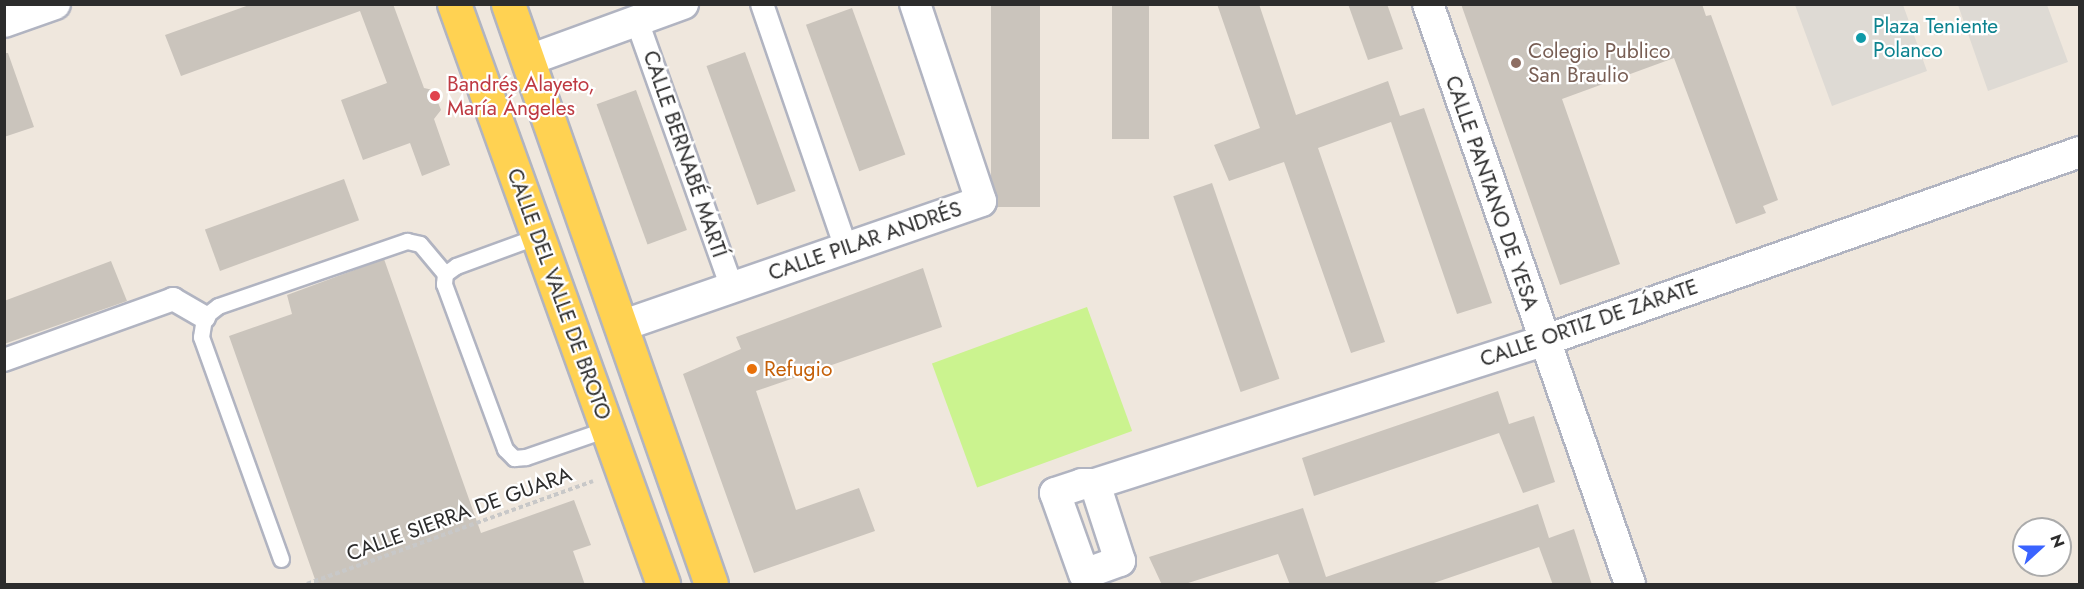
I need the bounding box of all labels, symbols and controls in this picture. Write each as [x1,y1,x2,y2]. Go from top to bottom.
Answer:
place label: Plaza Teniente Polanco [1873,13,1998,63]
marker: Plaza Teniente Polanco [1854,31,1868,45]
place label: Colegio Publico San Braulio [1528,38,1671,88]
street label: CALLE BERNABÉ MARTÍ [638,47,732,261]
marker: Colegio Publico San Braulio [1509,56,1523,70]
place label: Bandrés Alayeto, María Ángeles [447,71,595,121]
street label: CALLE PANTANO DE YESA [1440,72,1544,314]
marker: Bandrés Alayeto, María Ángeles [428,89,442,103]
street label: CALLE DEL VALLE DE BROTO [502,165,616,423]
street label: CALLE PILAR ANDRÉS [765,196,965,286]
street label: CALLE ORTIZ DE ZÁRATE [1477,274,1701,372]
place label: Refugio [764,356,833,382]
marker: Refugio [745,362,759,376]
street label: CALLE SIERRA DE GUARA [343,462,575,566]
north arrow [2012,517,2072,577]
text: N [2044,531,2070,551]

